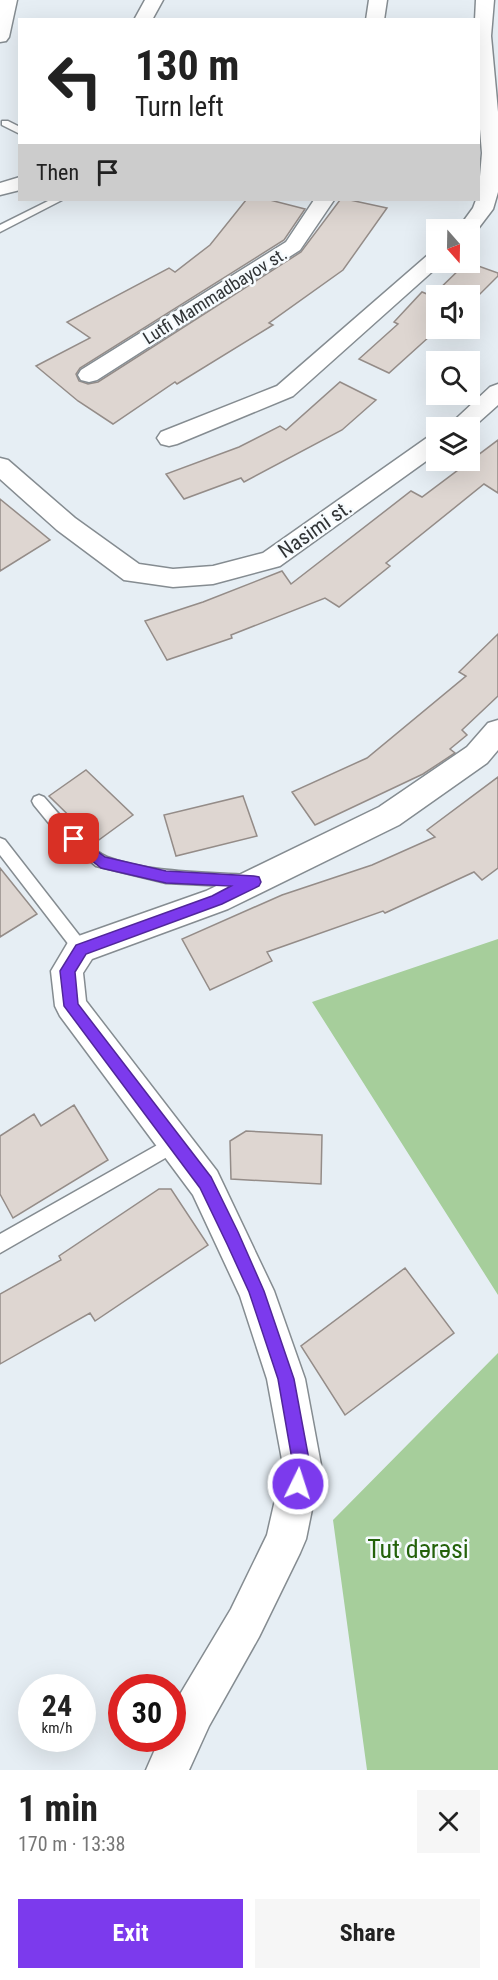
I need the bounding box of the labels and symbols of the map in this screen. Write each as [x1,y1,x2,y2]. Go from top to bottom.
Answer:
north arrow [426,219,480,273]
street label: Lutfi Mammadbayov st. [139,243,291,348]
street label: Nasimi st. [274,495,356,563]
pin [48,813,99,864]
position arrow [266,1452,330,1516]
park label: Tut dərəsi [367,1534,469,1564]
speed limit sign: 30 [108,1674,186,1752]

